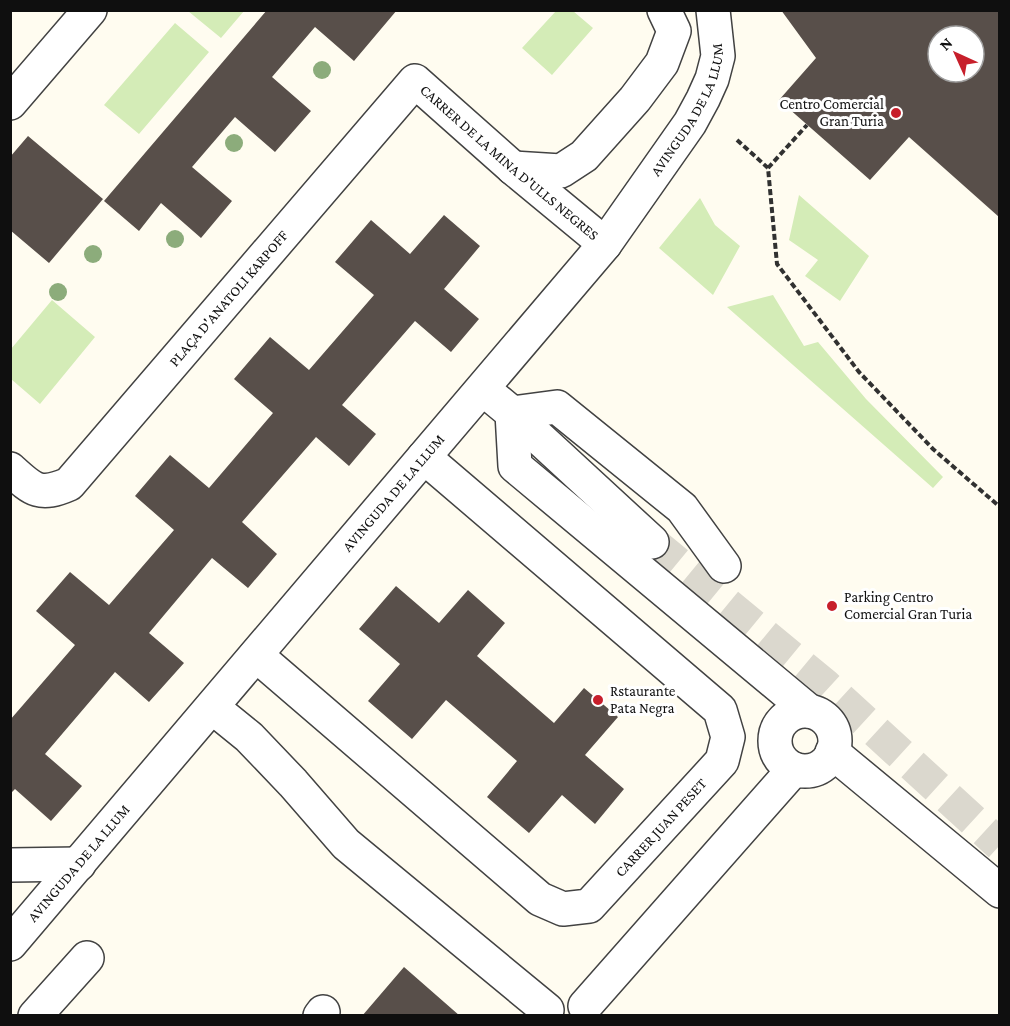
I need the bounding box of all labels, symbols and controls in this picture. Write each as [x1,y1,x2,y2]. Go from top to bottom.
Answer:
north arrow [926,24,986,84]
text: N [936,34,956,54]
street label: AVINGUDA DE LA LLUM [647,42,726,179]
street label: CARRER DE LA MINA D'ULLS NEGRES [417,82,602,243]
place label: Centro Comercial Gran Turia [779,96,884,129]
marker: Centro Comercial Gran Turia [889,106,903,120]
street label: PLAÇA D'ANATOLI KARPOFF [166,227,292,369]
street label: AVINGUDA DE LA LLUM [339,431,448,555]
place label: Parking Centro Comercial Gran Turia [844,589,972,622]
marker: Parking Centro Comercial Gran Turia [825,599,839,613]
place label: Rstaurante Pata Negra [610,683,676,717]
marker: Rstaurante Pata Negra [591,693,605,707]
street label: CARRER JUAN PESET [612,775,710,880]
street label: AVINGUDA DE LA LLUM [24,801,133,925]

